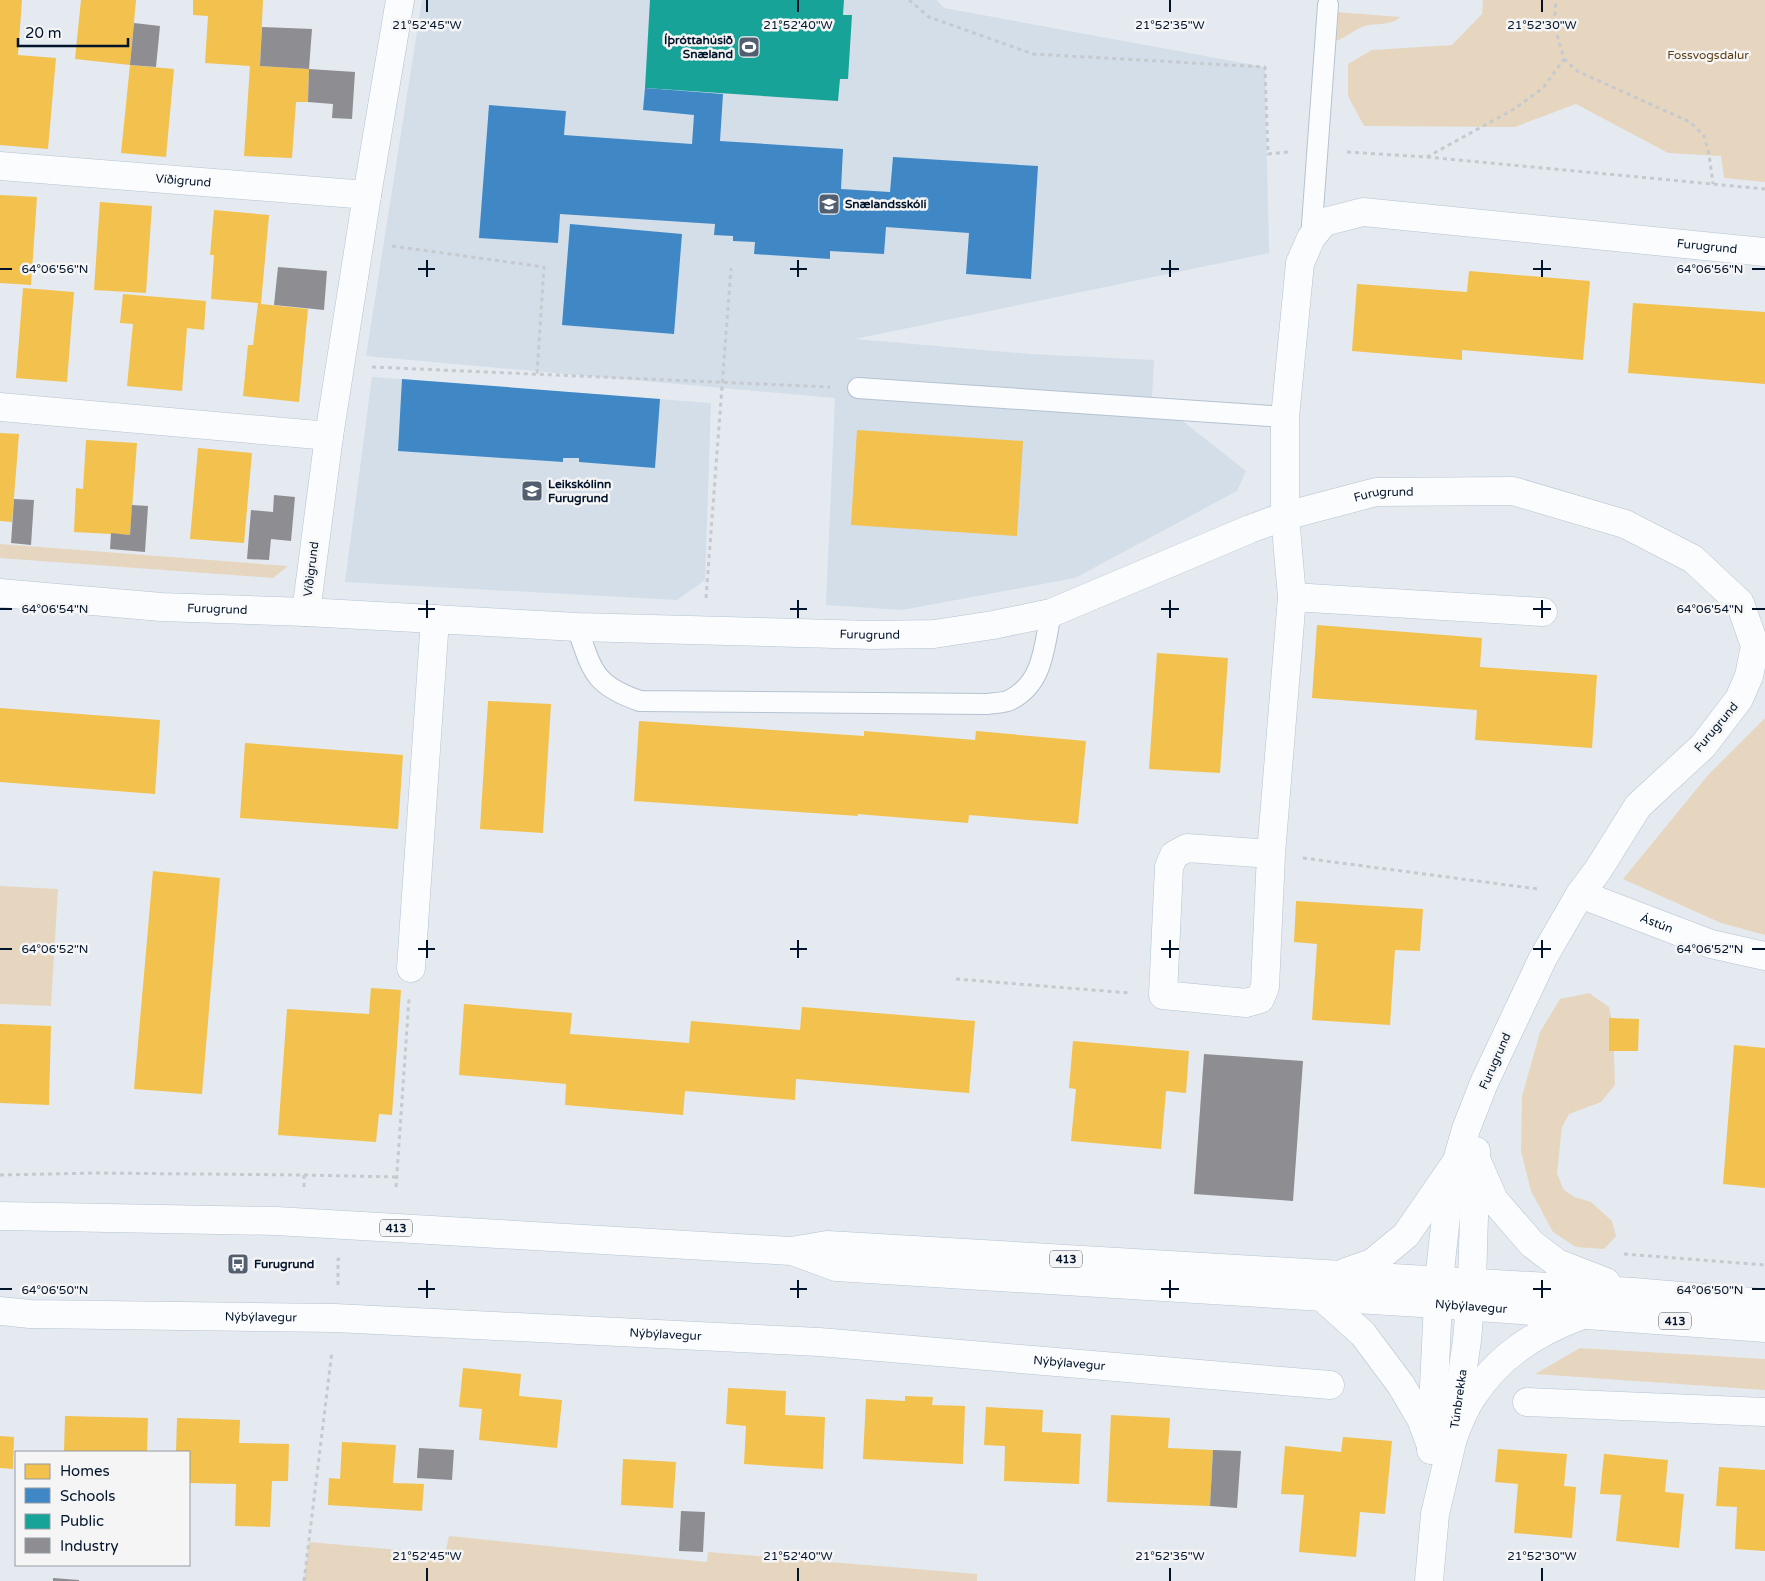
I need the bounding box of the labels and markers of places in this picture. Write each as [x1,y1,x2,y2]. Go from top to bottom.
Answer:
place label: Íþróttahúsið Snæland [664,33,733,61]
sports icon: Íþróttahúsið Snæland [737,35,761,59]
school or university icon: Snælandsskóli [817,192,841,216]
place label: Snælandsskóli [845,197,926,211]
place label: Leikskólinn Furugrund [548,477,611,506]
school or university icon: Leikskólinn Furugrund [520,479,544,503]
bus stop icon: Furugrund [226,1252,250,1276]
place label: Furugrund [254,1257,314,1272]

